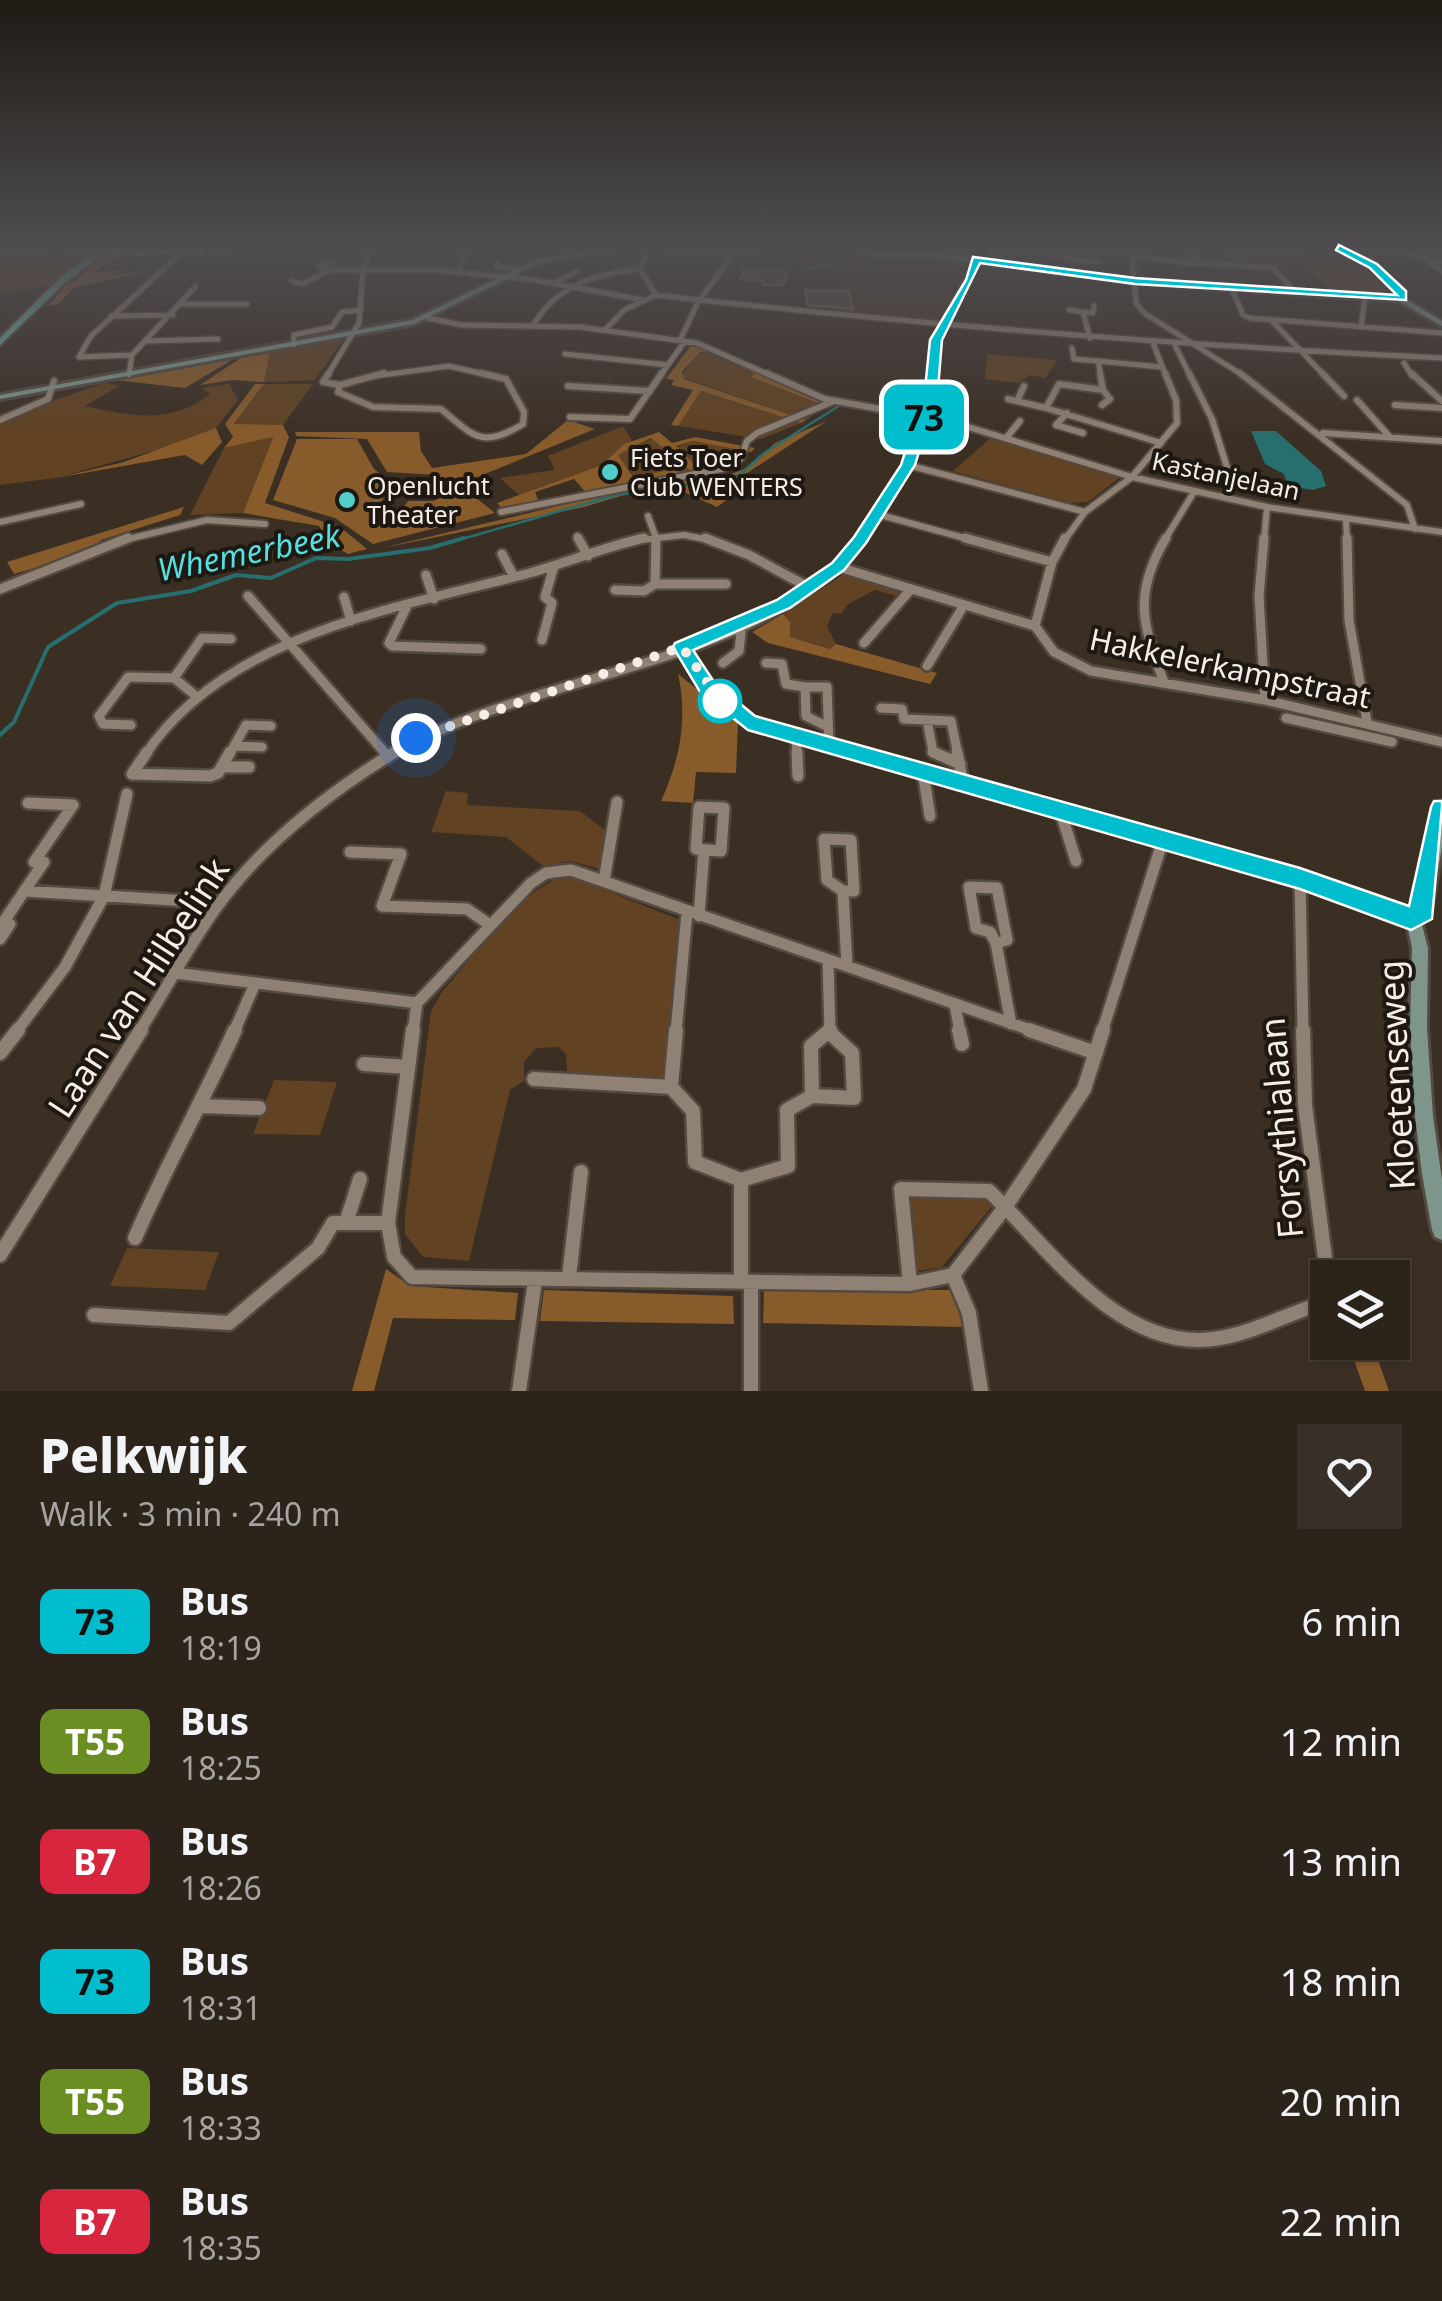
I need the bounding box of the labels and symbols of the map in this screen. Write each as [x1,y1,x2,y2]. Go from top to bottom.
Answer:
line badge: 73 [879,384,969,450]
place label: Fiets Toer Club WENTERS [630,440,803,503]
street label: Kastanjelaan [1149,443,1303,507]
marker: Fiets Toer Club WENTERS [599,461,621,483]
place label: Openlucht Theater [367,468,490,531]
marker: Openlucht Theater [336,489,358,511]
water label: Whemerbeek [154,513,345,590]
street label: Hakkelerkampstraat [1086,618,1375,717]
unlabelled marker [699,680,741,722]
your location [391,713,441,763]
street label: Laan van Hilbelink [36,848,239,1126]
street label: Kloetenseweg [1366,959,1425,1191]
street label: Forsythialaan [1247,1016,1314,1240]

